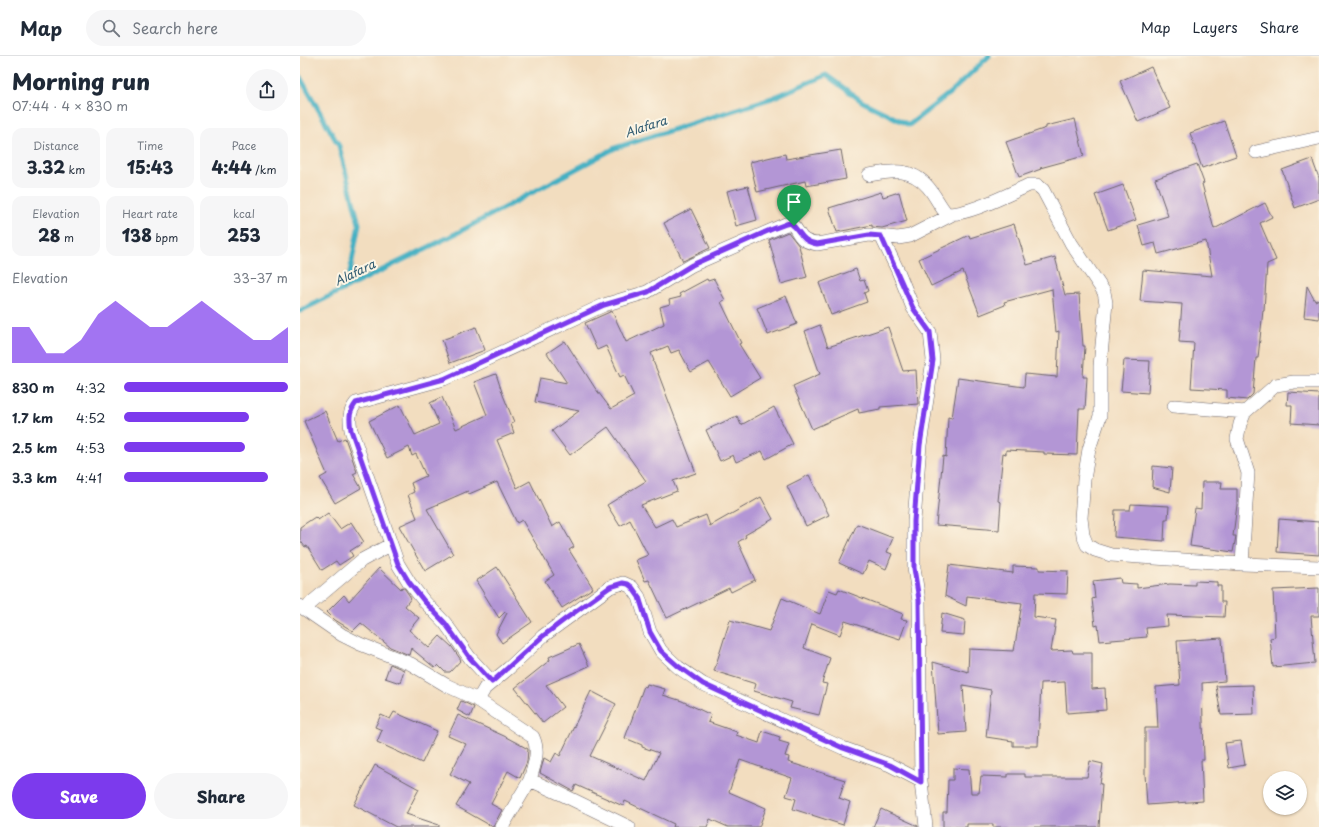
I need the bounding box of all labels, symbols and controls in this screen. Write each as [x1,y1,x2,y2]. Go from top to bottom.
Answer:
search box [86,10,366,46]
text: Map [20,14,62,42]
text: Search here [132,16,218,39]
icon: search [100,17,122,39]
text: Map [1141,17,1171,38]
text: Layers [1193,17,1238,38]
text: Share [1260,17,1299,38]
text: Morning run [12,64,150,97]
button: share [246,69,288,111]
text: 07:44 · 4 × 830 m [12,96,128,115]
water label: Alafara [622,111,669,141]
text: Distance [33,137,79,154]
text: Time [137,137,163,154]
text: Pace [232,137,256,154]
text: 3.32 [27,154,65,180]
text: 15:43 [127,154,173,180]
text: 4:44 [212,154,252,180]
text: km [65,161,85,178]
text: /km [252,161,276,178]
pin [777,185,811,226]
icon: arrive [783,191,805,213]
text: Elevation [32,205,80,222]
text: Heart rate [122,205,178,222]
text: kcal [233,205,255,222]
text: 28 [38,222,61,248]
text: 138 [122,222,152,248]
text: 253 [227,222,261,248]
text: m [61,229,74,246]
text: bpm [152,229,178,246]
water label: Alafara [331,254,378,290]
text: Elevation [12,268,68,287]
text: 33–37 m [233,268,288,287]
text: 830 m [12,378,55,397]
text: 4:32 [76,378,106,397]
text: 1.7 km [12,408,53,427]
text: 4:52 [76,408,105,427]
text: 2.5 km [12,438,57,457]
text: 4:53 [76,438,105,457]
text: 3.3 km [12,468,57,487]
text: 4:41 [76,468,102,487]
map controls [1263,771,1307,815]
button: layers [1263,771,1307,815]
button: Save [12,773,146,819]
button: Share [154,773,288,819]

